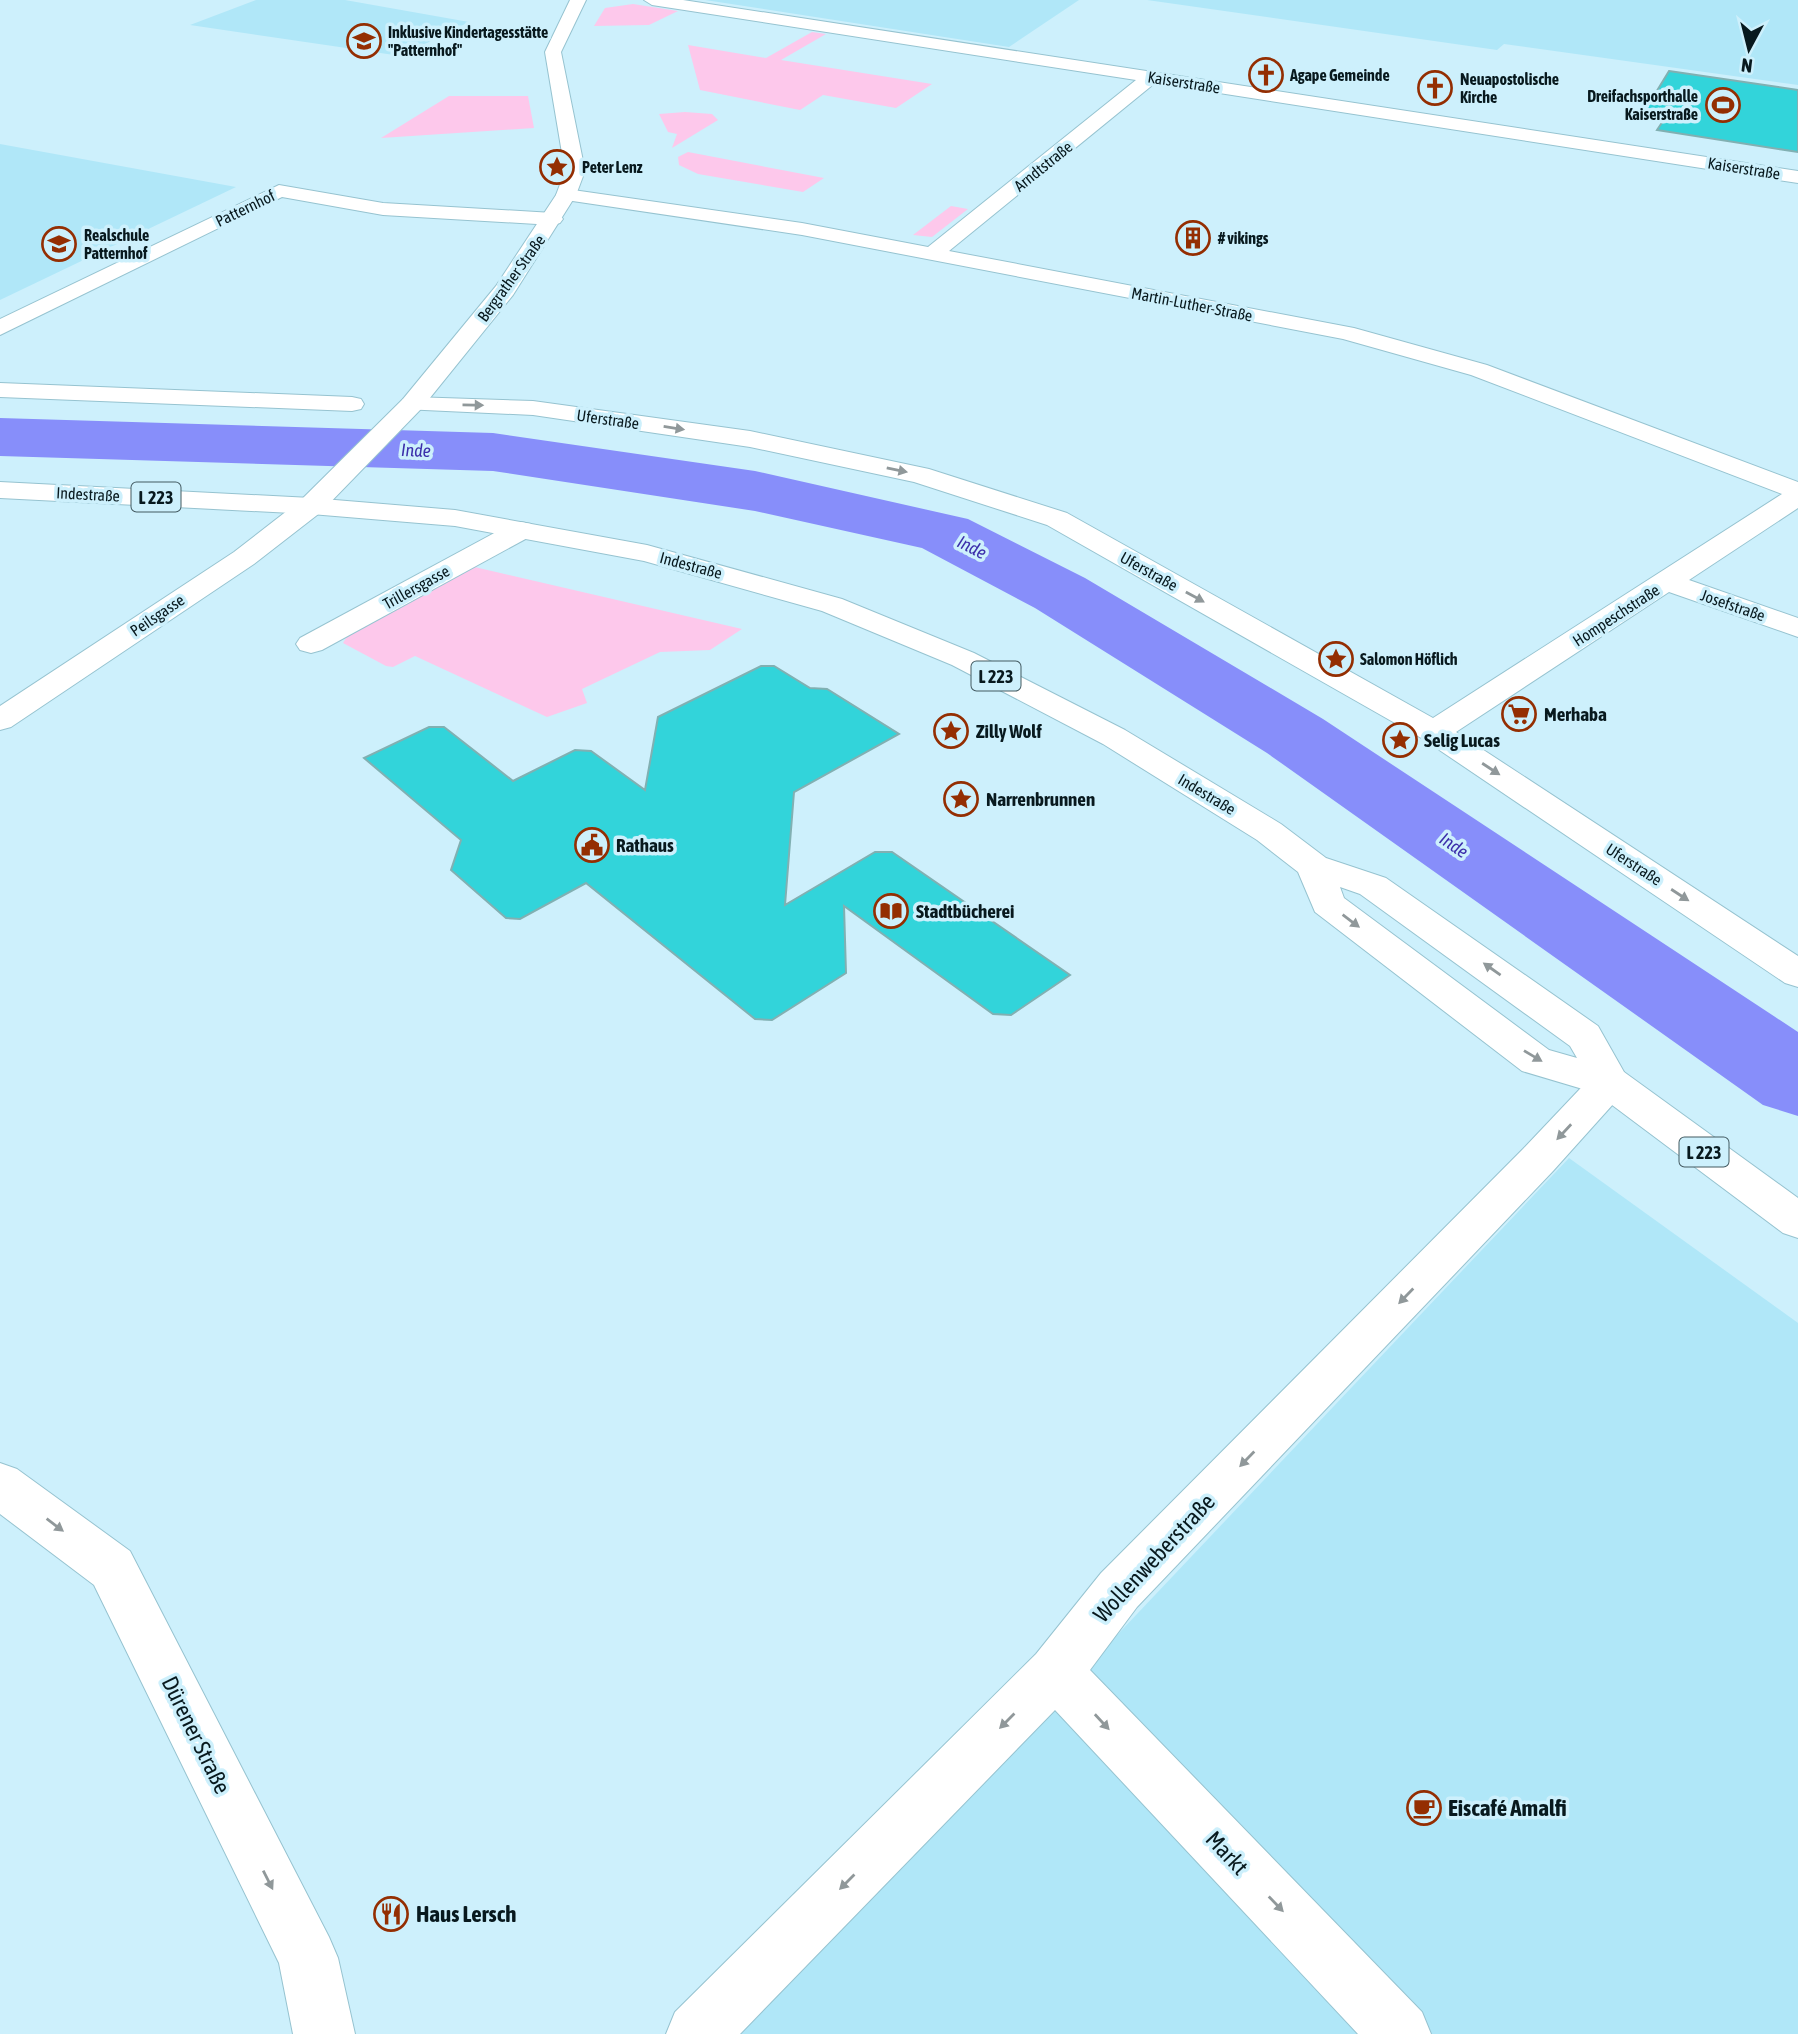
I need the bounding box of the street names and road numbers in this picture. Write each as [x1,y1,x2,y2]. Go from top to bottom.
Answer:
street label: Kaiserstraße [1146,67,1222,97]
street label: Arndtstraße [1010,137,1076,195]
street label: Kaiserstraße [1706,153,1782,183]
street label: Patternhof [213,186,278,230]
street label: Bergrather Straße [474,231,549,325]
street label: Martin-Luther-Straße [1130,283,1254,325]
street label: Uferstraße [576,406,640,432]
road number: L 223 [132,482,180,512]
street label: Indestraße [56,483,120,505]
street label: Indestraße [658,548,724,582]
street label: Uferstraße [1117,548,1181,594]
street label: Trillersgasse [380,561,453,613]
street label: Hompeschstraße [1569,580,1663,650]
street label: Josefstraße [1698,586,1768,624]
street label: Peilsgasse [127,590,188,640]
road number: L 223 [972,662,1020,690]
street label: Indestraße [1175,770,1239,818]
street label: Uferstraße [1603,839,1665,889]
road number: L 223 [1680,1138,1728,1167]
street label: Wollenweberstraße [1088,1489,1220,1627]
street label: Dürener Straße [156,1672,236,1798]
street label: Markt [1201,1826,1253,1880]

